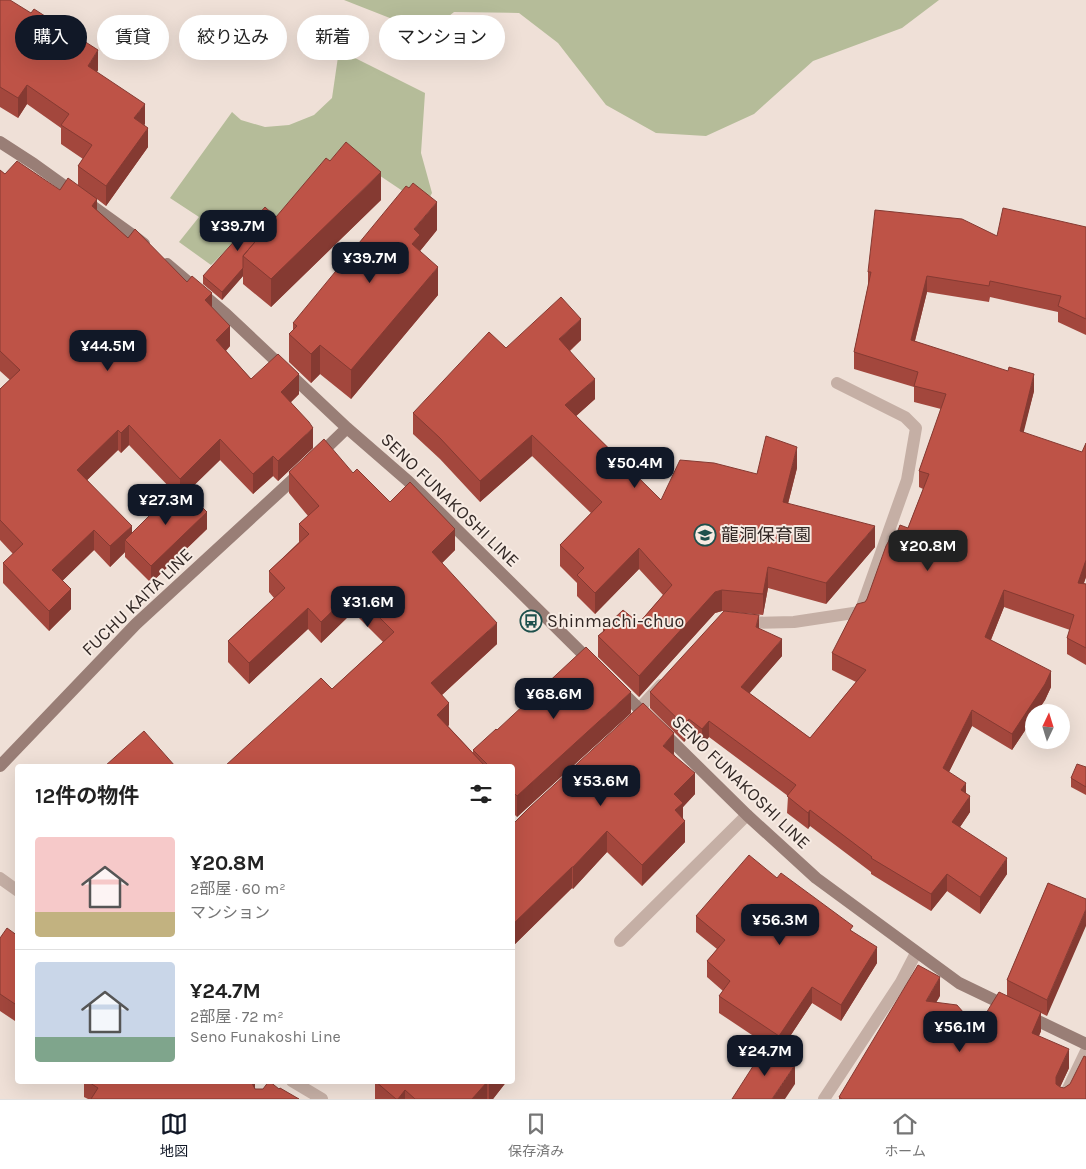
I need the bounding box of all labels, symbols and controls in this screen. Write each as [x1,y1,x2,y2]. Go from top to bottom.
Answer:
chip: 購入 [15,15,87,60]
chip: 賃貸 [97,15,169,60]
chip: 絞り込み [179,15,287,60]
chip: 新着 [297,15,369,60]
chip: マンション [379,15,505,60]
pin: ¥39.7M [197,210,279,252]
text: ¥39.7M [211,216,265,235]
pin: ¥39.7M [329,242,411,284]
text: ¥39.7M [343,248,397,267]
pin: ¥44.5M [67,330,149,372]
text: ¥44.5M [80,336,136,355]
street label: SENO FUNAKOSHI LINE [376,428,524,572]
pin: ¥50.4M [594,446,676,489]
text: ¥50.4M [607,453,663,472]
pin: ¥27.3M [125,484,207,526]
text: ¥27.3M [139,490,193,509]
school or university icon: 龍洞保育園 [693,523,717,547]
place label: 龍洞保育園 [721,524,811,546]
pin: ¥20.8M [887,530,969,572]
text: ¥20.8M [900,536,956,555]
street label: FUCHU KAITA LINE [77,544,197,660]
pin: ¥31.6M [327,586,409,628]
text: ¥31.6M [342,592,394,611]
bus stop icon: Shinmachi-chuo [519,609,543,633]
place label: Shinmachi-chuo [547,610,684,632]
pin: ¥68.6M [513,678,595,720]
text: ¥68.6M [526,684,582,703]
north arrow [1025,704,1070,749]
map controls [1025,704,1070,749]
street label: SENO FUNAKOSHI LINE [667,710,815,854]
pin: ¥53.6M [560,764,642,807]
text: ¥53.6M [573,771,629,790]
icon: filters [467,780,495,808]
text: 12件の物件 [35,784,139,808]
text: ¥20.8M [190,851,265,875]
icon: home [75,857,135,917]
text: 2部屋 · 60 m² [190,879,286,898]
text: マンション [190,903,270,922]
pin: ¥56.3M [739,904,821,946]
text: ¥56.3M [752,910,808,929]
text: ¥24.7M [190,979,261,1003]
icon: home [75,982,135,1042]
text: 2部屋 · 72 m² [190,1007,284,1026]
pin: ¥56.1M [919,1010,1001,1053]
text: ¥56.1M [934,1017,986,1036]
text: Seno Funakoshi Line [190,1027,341,1046]
pin: ¥24.7M [724,1034,806,1077]
text: ¥24.7M [738,1041,792,1060]
tab: 地図 [160,1110,188,1160]
tab: 保存済み [508,1110,564,1160]
tab: ホーム [884,1110,926,1160]

